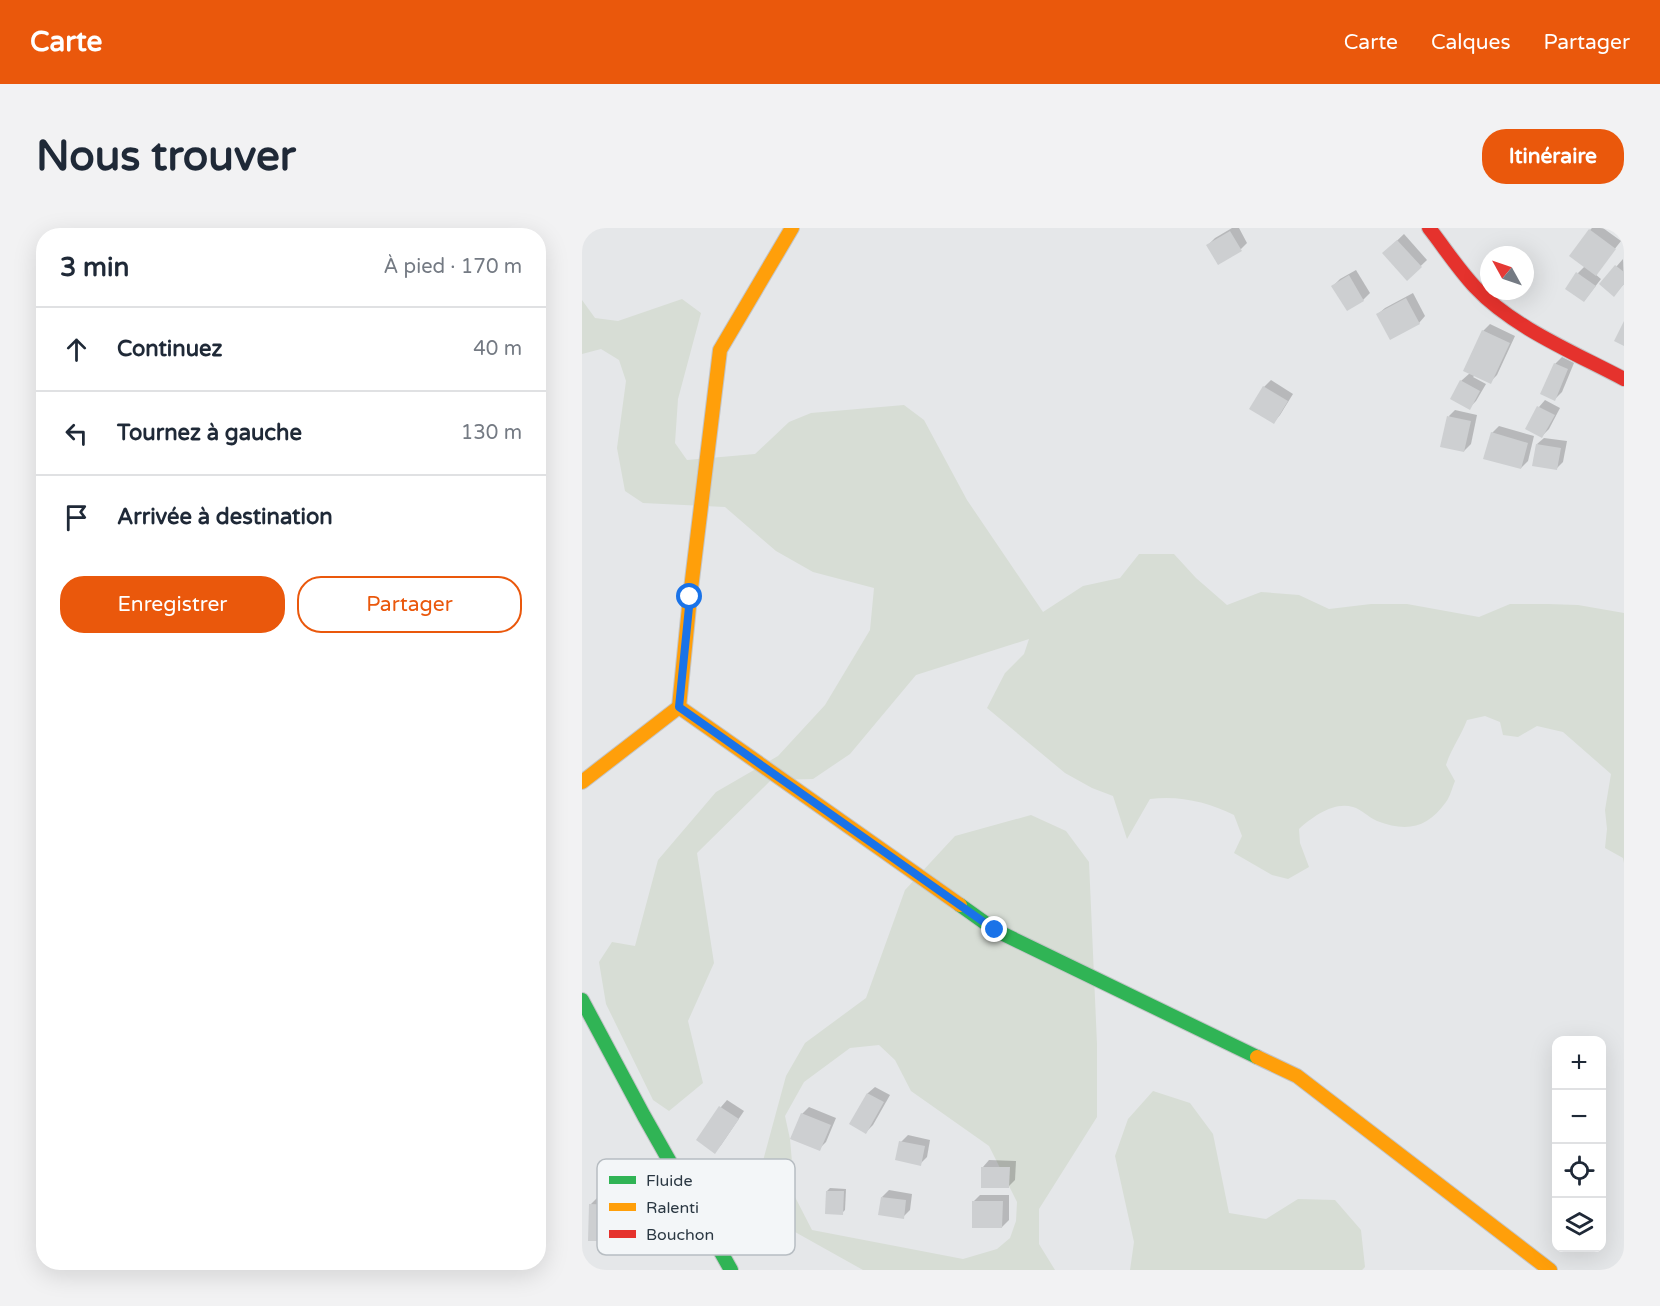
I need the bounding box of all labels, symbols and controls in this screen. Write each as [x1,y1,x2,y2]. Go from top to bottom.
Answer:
text: Carte [30,25,102,59]
text: Carte [1344,30,1398,55]
text: Calques [1431,30,1511,55]
text: Partager [1544,30,1630,55]
button: Itinéraire [1482,129,1624,184]
text: Nous trouver [36,131,296,182]
north arrow [1480,246,1534,300]
text: 3 min [60,252,129,283]
text: À pied · 170 m [384,255,522,279]
icon: ahead [60,333,93,366]
text: Continuez [117,336,222,362]
text: 40 m [473,337,522,361]
icon: left [60,417,93,450]
text: Tournez à gauche [117,420,302,446]
text: 130 m [461,421,522,445]
icon: arrive [60,501,93,534]
text: Arrivée à destination [117,504,333,530]
button: Enregistrer [60,576,285,633]
button: Partager [297,576,522,633]
route start [676,583,702,609]
route end [981,916,1007,942]
map controls [1552,1036,1606,1252]
button: + [1552,1036,1606,1090]
button: − [1552,1090,1606,1144]
button: locate [1552,1144,1606,1198]
legend [597,1159,795,1255]
text: Fluide [646,1171,692,1191]
text: Ralenti [646,1198,699,1218]
button: layers [1552,1198,1606,1252]
text: Bouchon [646,1225,714,1245]

